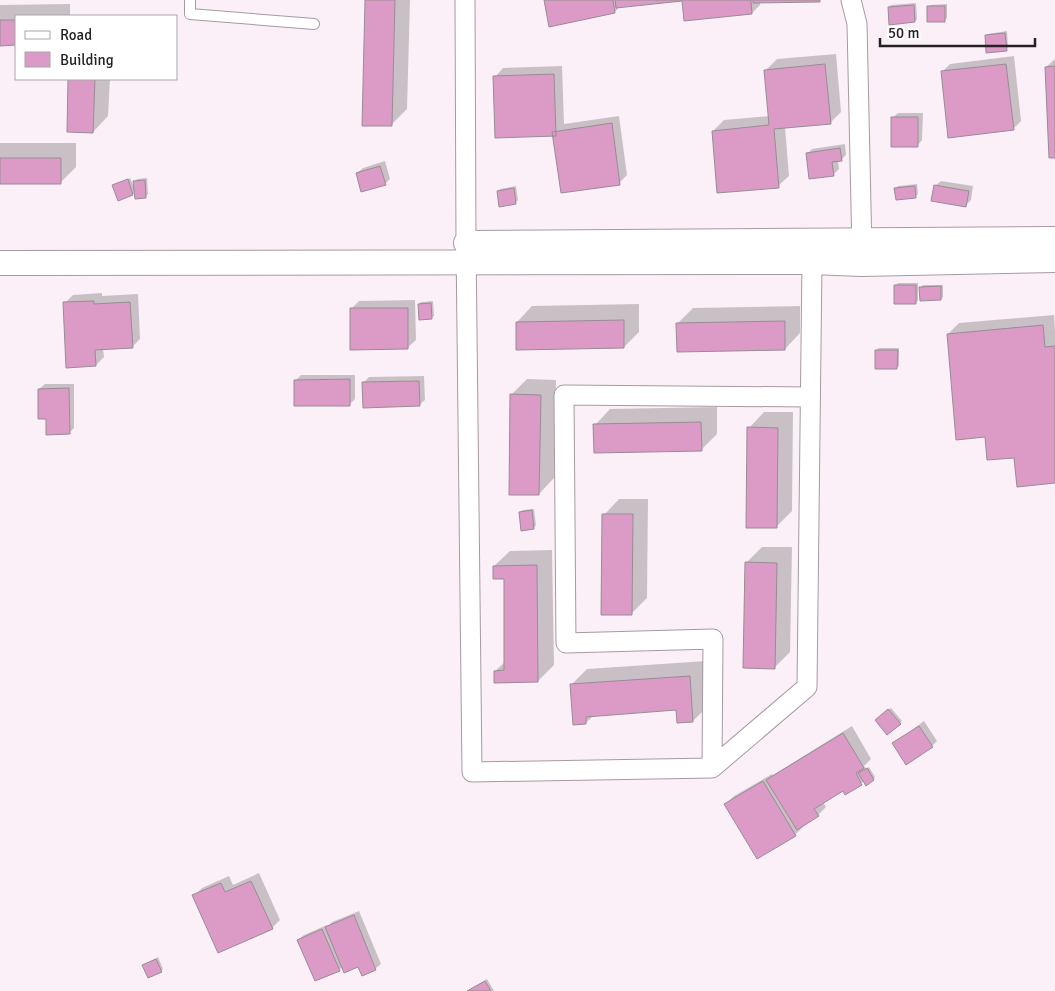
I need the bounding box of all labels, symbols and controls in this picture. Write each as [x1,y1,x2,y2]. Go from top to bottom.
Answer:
legend [15,15,178,80]
scale bar [880,15,1035,47]
text: 50 m [888,24,919,42]
text: Road [60,26,92,44]
text: Building [60,51,114,69]

